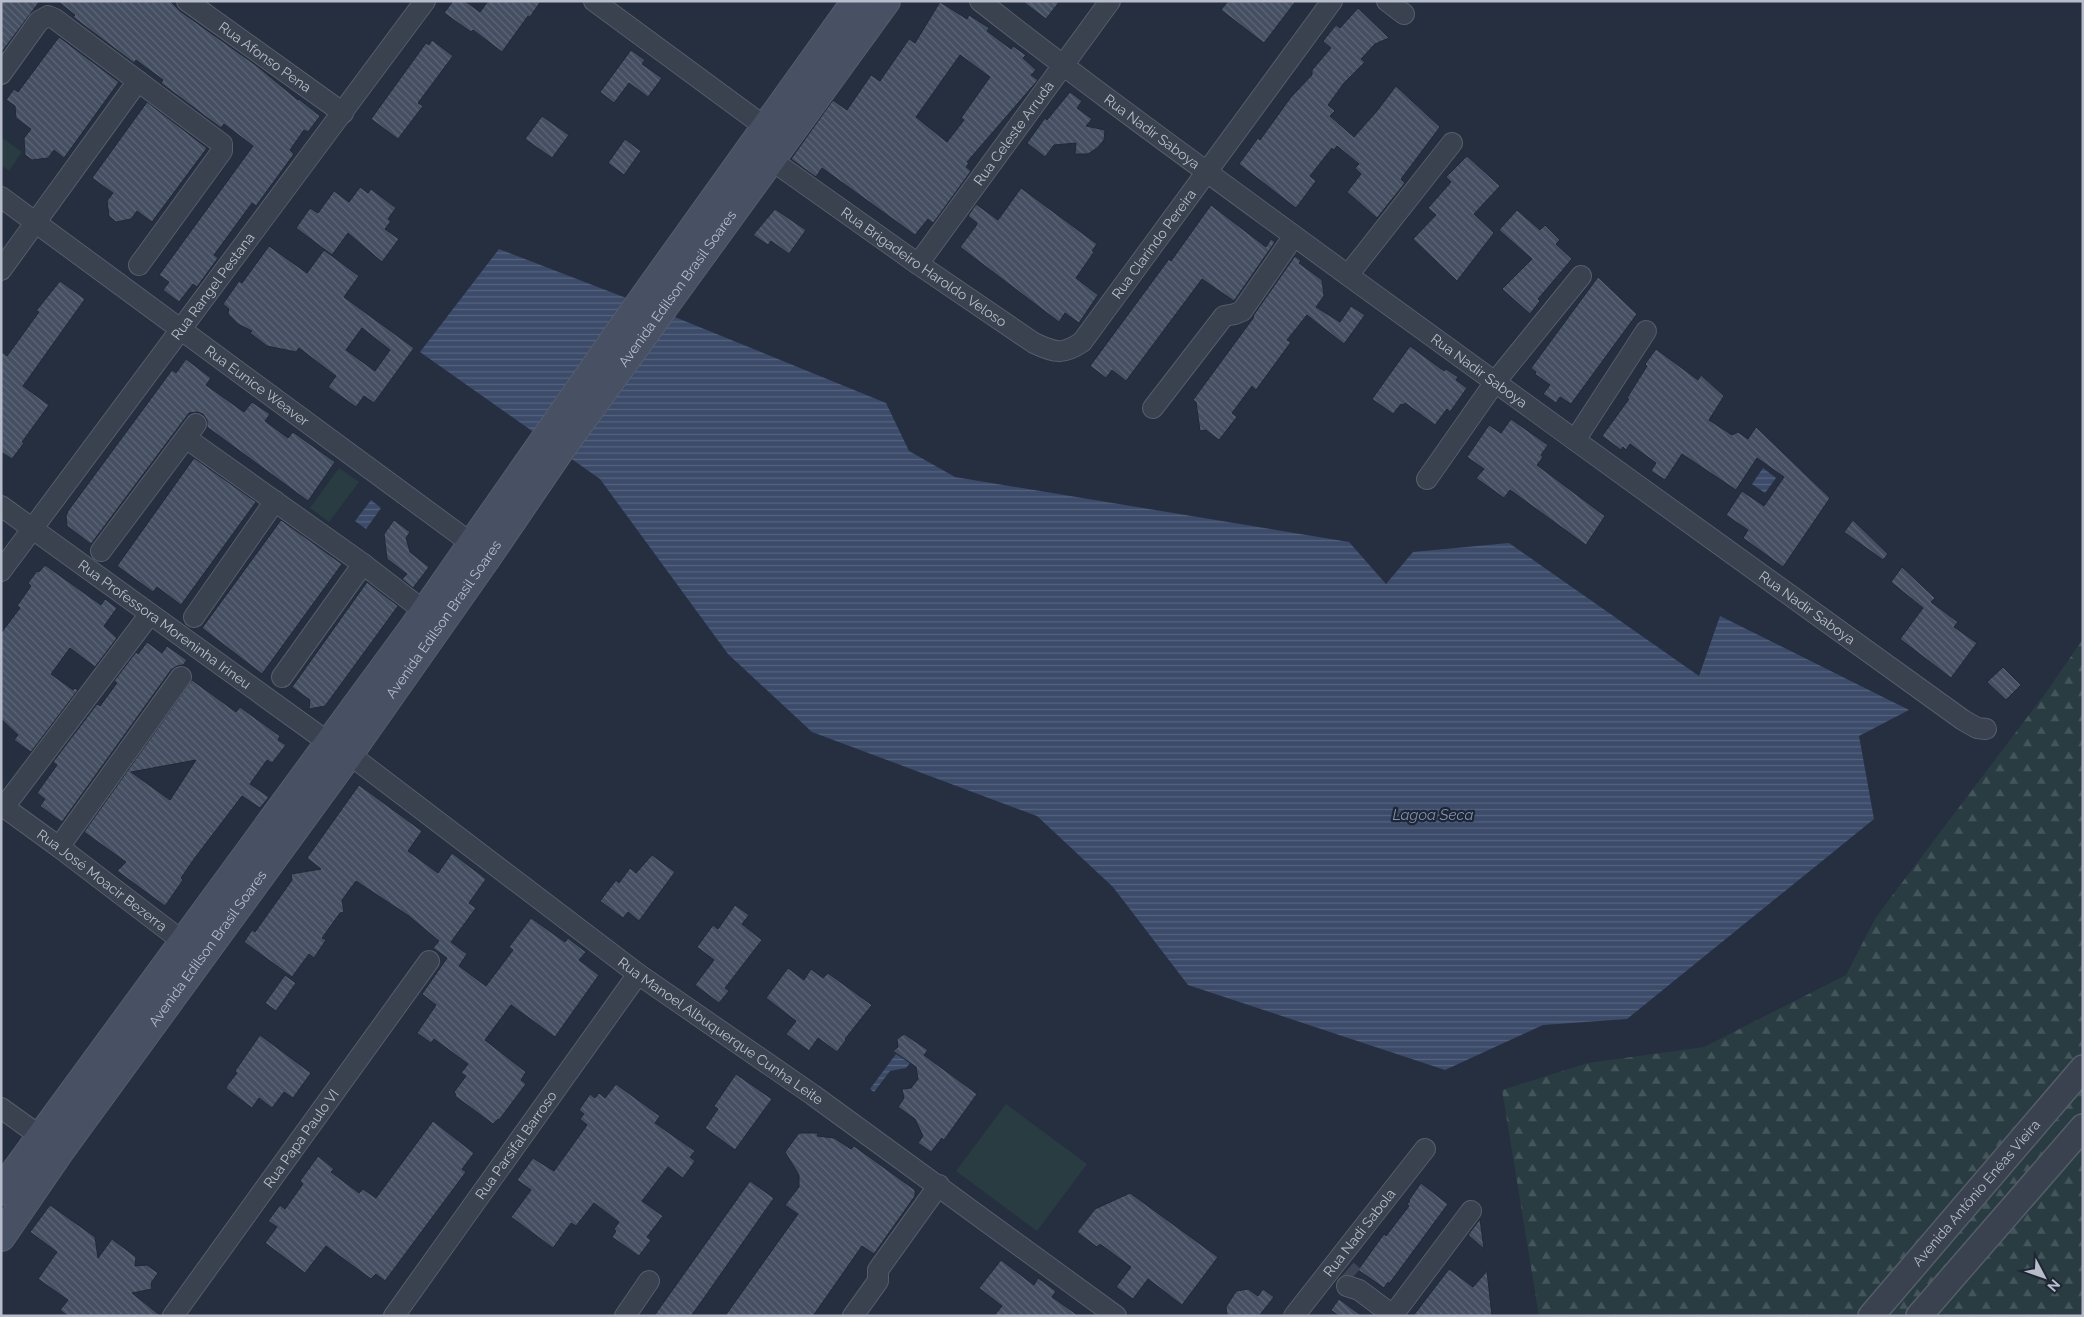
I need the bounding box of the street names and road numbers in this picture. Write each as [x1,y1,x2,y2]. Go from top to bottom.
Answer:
street label: Rua Afonso Pena [216,19,314,95]
street label: Rua Celeste Arruda [970,78,1057,188]
street label: Rua Nadir Saboya [1101,91,1203,172]
street label: Rua Clarindo Pereira [1108,186,1199,302]
street label: Rua Brigadeiro Haroldo Veloso [838,204,1010,330]
street label: Avenida Edilson Brasil Soares [615,207,739,370]
street label: Rua Rangel Pestana [168,230,258,343]
street label: Rua Nadir Saboya [1428,330,1530,411]
street label: Rua Eunice Weaver [202,342,312,429]
street label: Avenida Edilson Brasil Soares [383,537,505,701]
street label: Rua Professora Moreninha Irineu [75,557,254,692]
street label: Rua Nadir Saboya [1756,568,1858,648]
street label: Rua José Moacir Bezerra [34,826,170,934]
street label: Avenida Edilson Brasil Soares [145,867,270,1030]
street label: Rua Manoel Albuquerque Cunha Leite [615,954,826,1108]
street label: Rua Papa Paulo VI [260,1086,342,1191]
street label: Rua Parsifal Barroso [472,1088,560,1202]
street label: Avenida Antônio Enéas Vieira [1909,1116,2043,1269]
street label: Rua Nadi Sabola [1320,1186,1399,1280]

